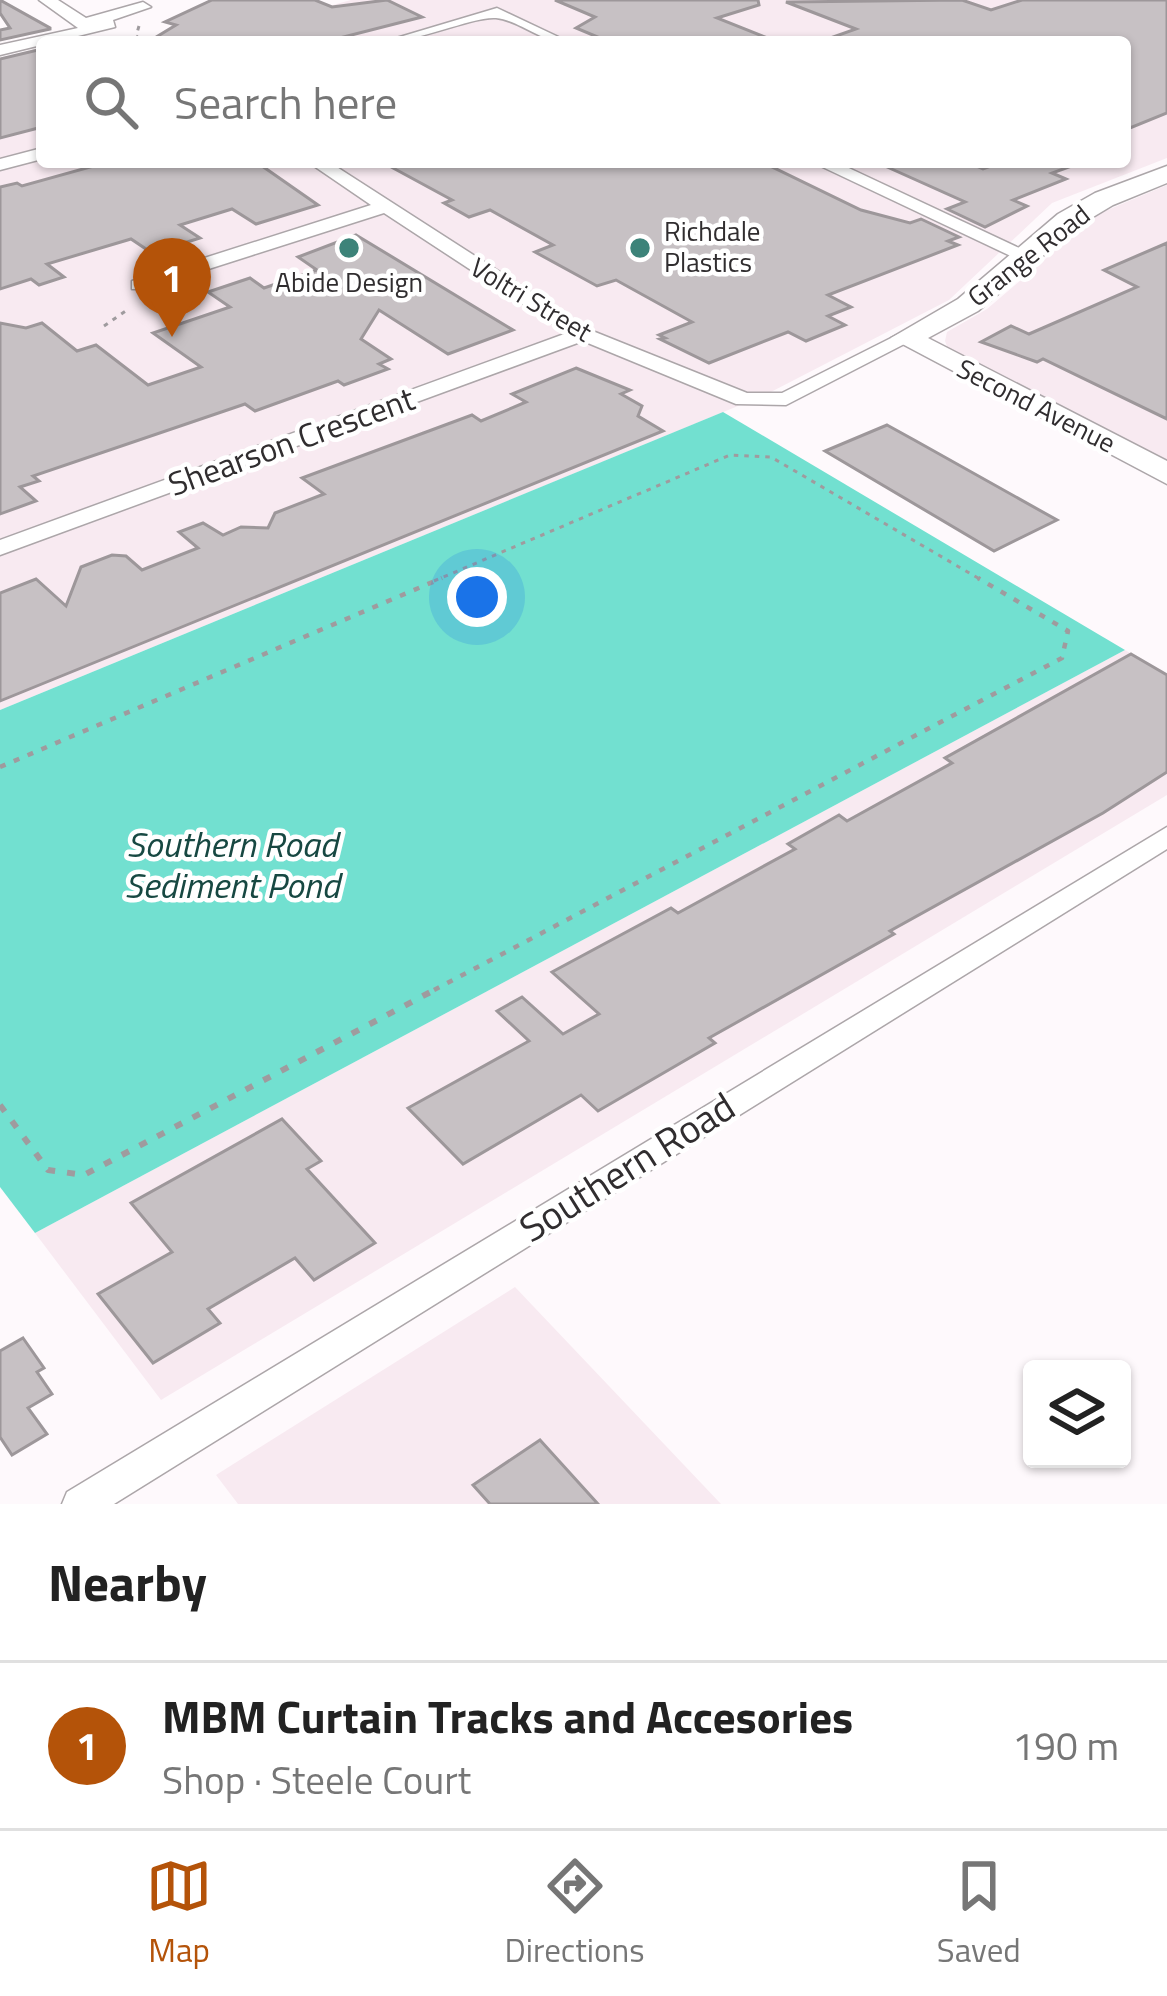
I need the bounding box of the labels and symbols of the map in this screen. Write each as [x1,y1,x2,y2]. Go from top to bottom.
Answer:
street label: Grange Road [958,194,1098,316]
place label: Richdale Plastics [664,210,761,282]
marker: Abide Design [336,235,362,261]
marker: Richdale Plastics [627,235,653,261]
pin: 1 [133,238,211,337]
street label: Voltri Street [463,246,601,351]
place label: Abide Design [275,261,423,302]
street label: Second Avenue [950,347,1123,462]
street label: Shearson Crescent [161,373,422,509]
your location [447,567,507,627]
water label: Southern Road Sediment Pond [124,816,344,912]
street label: Southern Road [508,1077,746,1256]

